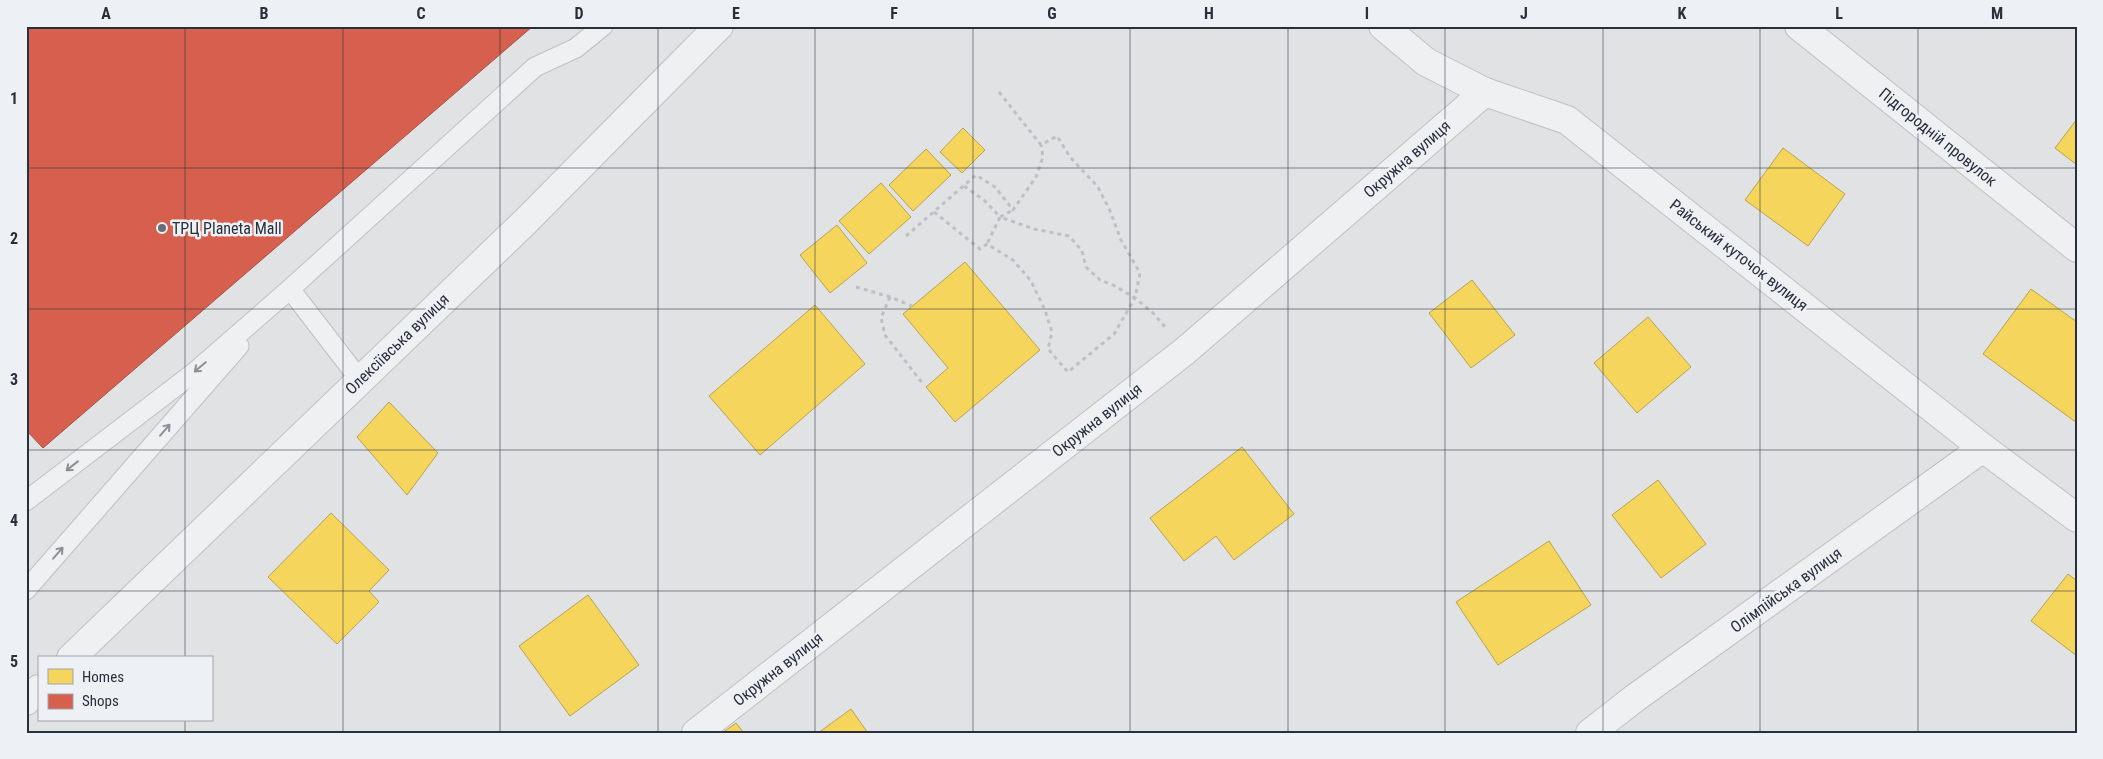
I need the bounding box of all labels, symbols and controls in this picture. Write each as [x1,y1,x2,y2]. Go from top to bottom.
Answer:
text: A [101,4,111,23]
text: B [260,4,269,23]
text: C [416,4,426,23]
text: D [574,4,584,23]
text: E [732,4,740,23]
text: F [890,4,898,23]
text: G [1047,4,1057,23]
text: H [1204,4,1214,23]
text: I [1365,4,1369,23]
text: J [1520,4,1528,23]
text: K [1678,4,1687,23]
text: L [1835,4,1843,23]
text: M [1991,4,2003,23]
street label: Підгородній провулок [1875,84,2001,190]
text: 1 [10,89,18,108]
street label: Окружна вулиця [1360,116,1454,202]
street label: Райський куточок вулиця [1666,195,1812,315]
place label: ТРЦ Planeta Mall [172,219,282,238]
marker: ТРЦ Planeta Mall [156,222,168,234]
text: 2 [10,229,18,248]
street label: Олексіївська вулиця [341,290,453,398]
one-way arrow [194,361,207,372]
text: 3 [10,370,18,389]
street label: Окружна вулиця [1048,379,1146,461]
one-way arrow [159,424,171,437]
one-way arrow [66,461,79,472]
text: 4 [10,511,18,530]
street label: Олімпійська вулиця [1727,543,1845,637]
one-way arrow [53,546,64,559]
street label: Окружна вулиця [729,628,827,710]
text: 5 [10,652,18,671]
legend [38,656,212,722]
text: Homes [82,668,124,686]
text: Shops [82,692,119,710]

